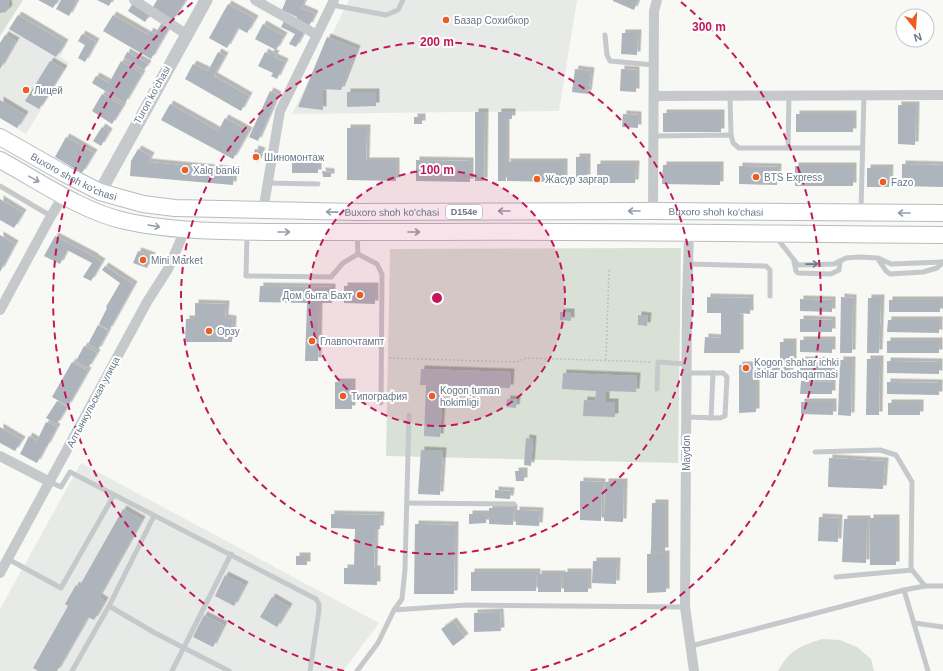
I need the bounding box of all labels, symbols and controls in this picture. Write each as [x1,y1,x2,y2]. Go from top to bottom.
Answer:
north arrow [895,8,935,48]
marker: Базар Сохибкор [441,15,451,25]
place label: Базар Сохибкор [454,15,530,26]
text: 300 m [692,20,726,34]
text: N [912,31,923,44]
text: 200 m [420,35,454,49]
street label: Turon ko'chasi [132,64,172,126]
marker: Лицей [21,85,31,95]
place label: Лицей [34,85,63,96]
street label: Buxoro shoh ko'chasi [29,150,118,202]
marker: Шиномонтаж [251,152,261,162]
place label: Шиномонтаж [264,152,325,163]
text: 100 m [420,163,454,177]
marker: Xalq banki [180,165,190,175]
place label: Xalq banki [193,165,240,176]
marker: BTS Express [751,172,761,182]
place label: BTS Express [764,172,822,183]
marker: Жасур заргар [532,174,542,184]
place label: Жасур заргар [545,174,609,185]
one-way arrow [28,175,40,183]
marker: Fazo [878,177,888,187]
place label: Fazo [891,177,914,188]
road number: D154e [446,205,482,219]
street label: Buxoro shoh ko'chasi [344,206,439,218]
street label: Buxoro shoh ko'chasi [668,206,763,217]
one-way arrow [628,207,641,215]
one-way arrow [326,208,339,216]
one-way arrow [498,208,511,215]
one-way arrow [898,209,911,217]
one-way arrow [147,223,160,231]
one-way arrow [277,228,290,236]
one-way arrow [407,228,420,236]
marker: Mini Market [138,255,148,265]
place label: Mini Market [151,255,203,266]
one-way arrow [805,260,818,268]
place label: Дом быта Бахт [283,290,352,301]
marker: Дом быта Бахт [355,290,365,300]
centre of rings [430,291,444,305]
marker: Орзу [204,326,214,336]
place label: Орзу [217,326,240,337]
marker: Главпочтампт [307,336,317,346]
place label: Главпочтампт [320,336,385,347]
street label: Алтынкульская улица [64,354,122,449]
place label: Kogon shahar ichki ishlar boshqarmasi [754,357,839,380]
marker: Kogon shahar ichki ishlar boshqarmasi [741,363,751,373]
place label: Kogon tuman hokimligi [440,385,500,408]
marker: Типография [338,391,348,401]
place label: Типография [351,391,407,402]
marker: Kogon tuman hokimligi [427,391,437,401]
street label: Maydon [681,435,692,471]

